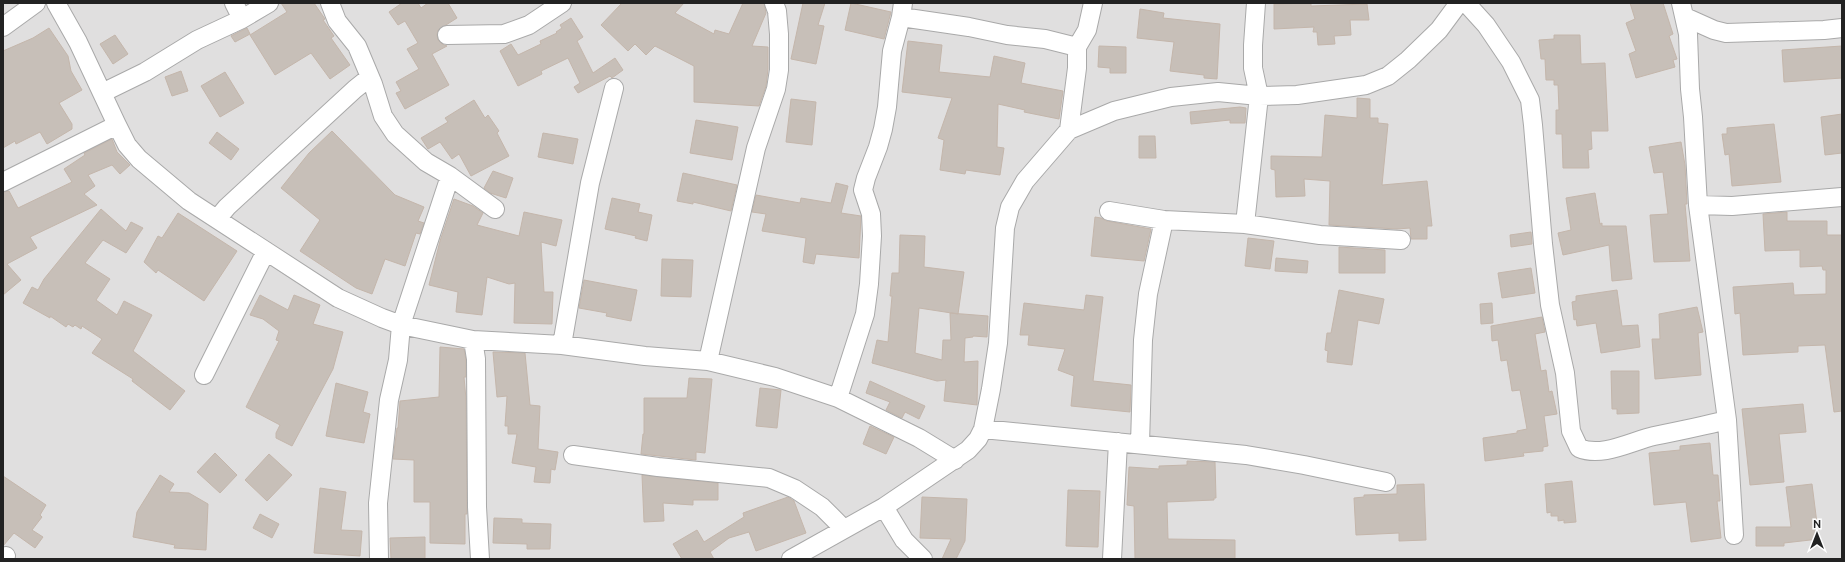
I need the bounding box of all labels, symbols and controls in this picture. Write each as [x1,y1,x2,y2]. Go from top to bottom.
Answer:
north arrow [1797,514,1837,554]
text: N [1813,518,1821,530]

